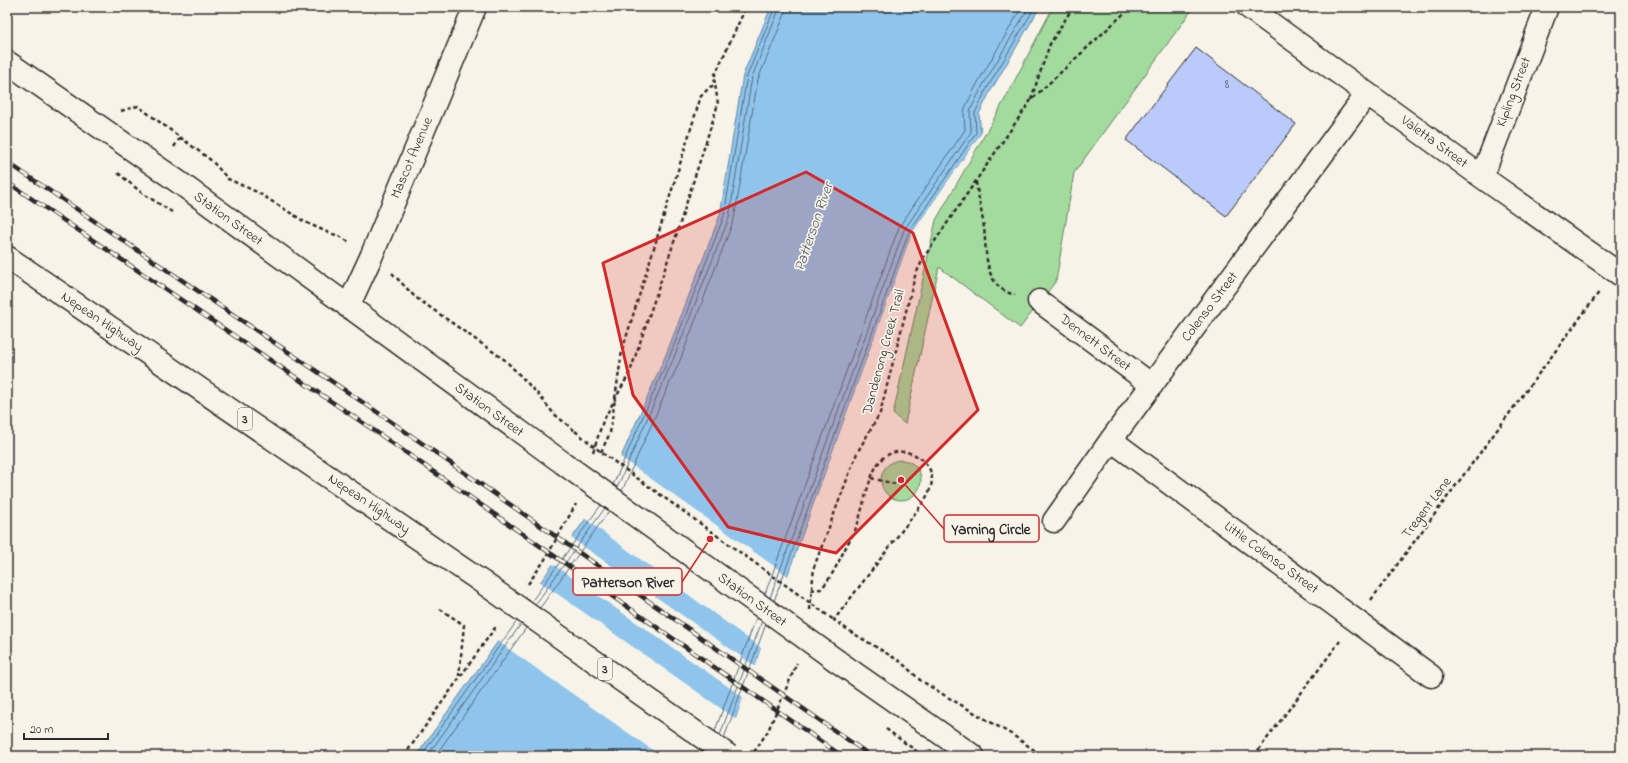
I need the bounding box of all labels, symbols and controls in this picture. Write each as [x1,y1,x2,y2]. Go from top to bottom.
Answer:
street label: Kipling Street [1491,54,1538,130]
house number: 8 [1225,76,1230,94]
street label: Valetta Street [1395,110,1472,174]
street label: Mascot Avenue [385,113,439,202]
water label: Patterson River [789,177,840,274]
street label: Station Street [189,187,267,252]
street label: Colenso Street [1177,267,1244,347]
street label: Nepean Highway [56,287,147,358]
street label: Dandenong Creek Trail [857,287,912,418]
street label: Dennett Street [1054,308,1135,377]
street label: Station Street [450,378,528,443]
road number: 3 [238,408,252,430]
street label: Nepean Highway [323,469,414,540]
street label: Tregent Lane [1397,472,1458,544]
callout: Yarning Circle [944,515,1039,542]
street label: Little Colenso Street [1219,516,1323,600]
text: Yarning Circle [950,519,1032,543]
callout: Patterson River [573,568,682,595]
street label: Station Street [713,568,791,633]
text: Patterson River [582,572,675,594]
road number: 3 [598,658,612,680]
scale bar [24,715,108,741]
text: 20 m [30,721,53,739]

